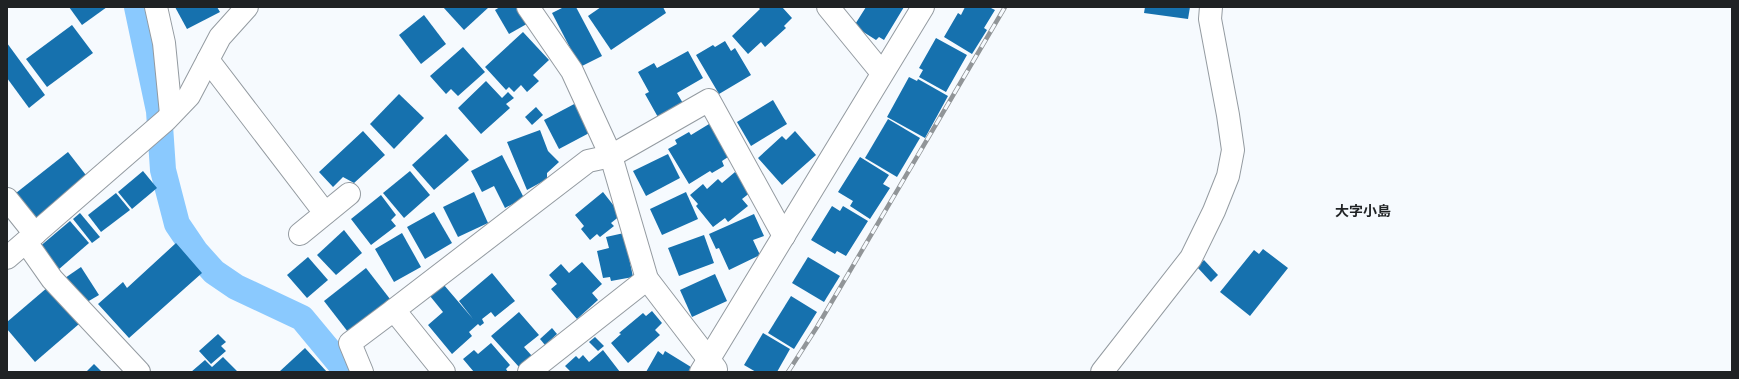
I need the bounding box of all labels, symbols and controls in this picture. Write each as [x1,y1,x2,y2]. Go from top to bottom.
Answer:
district label: 大字小島 [1335,201,1391,220]

